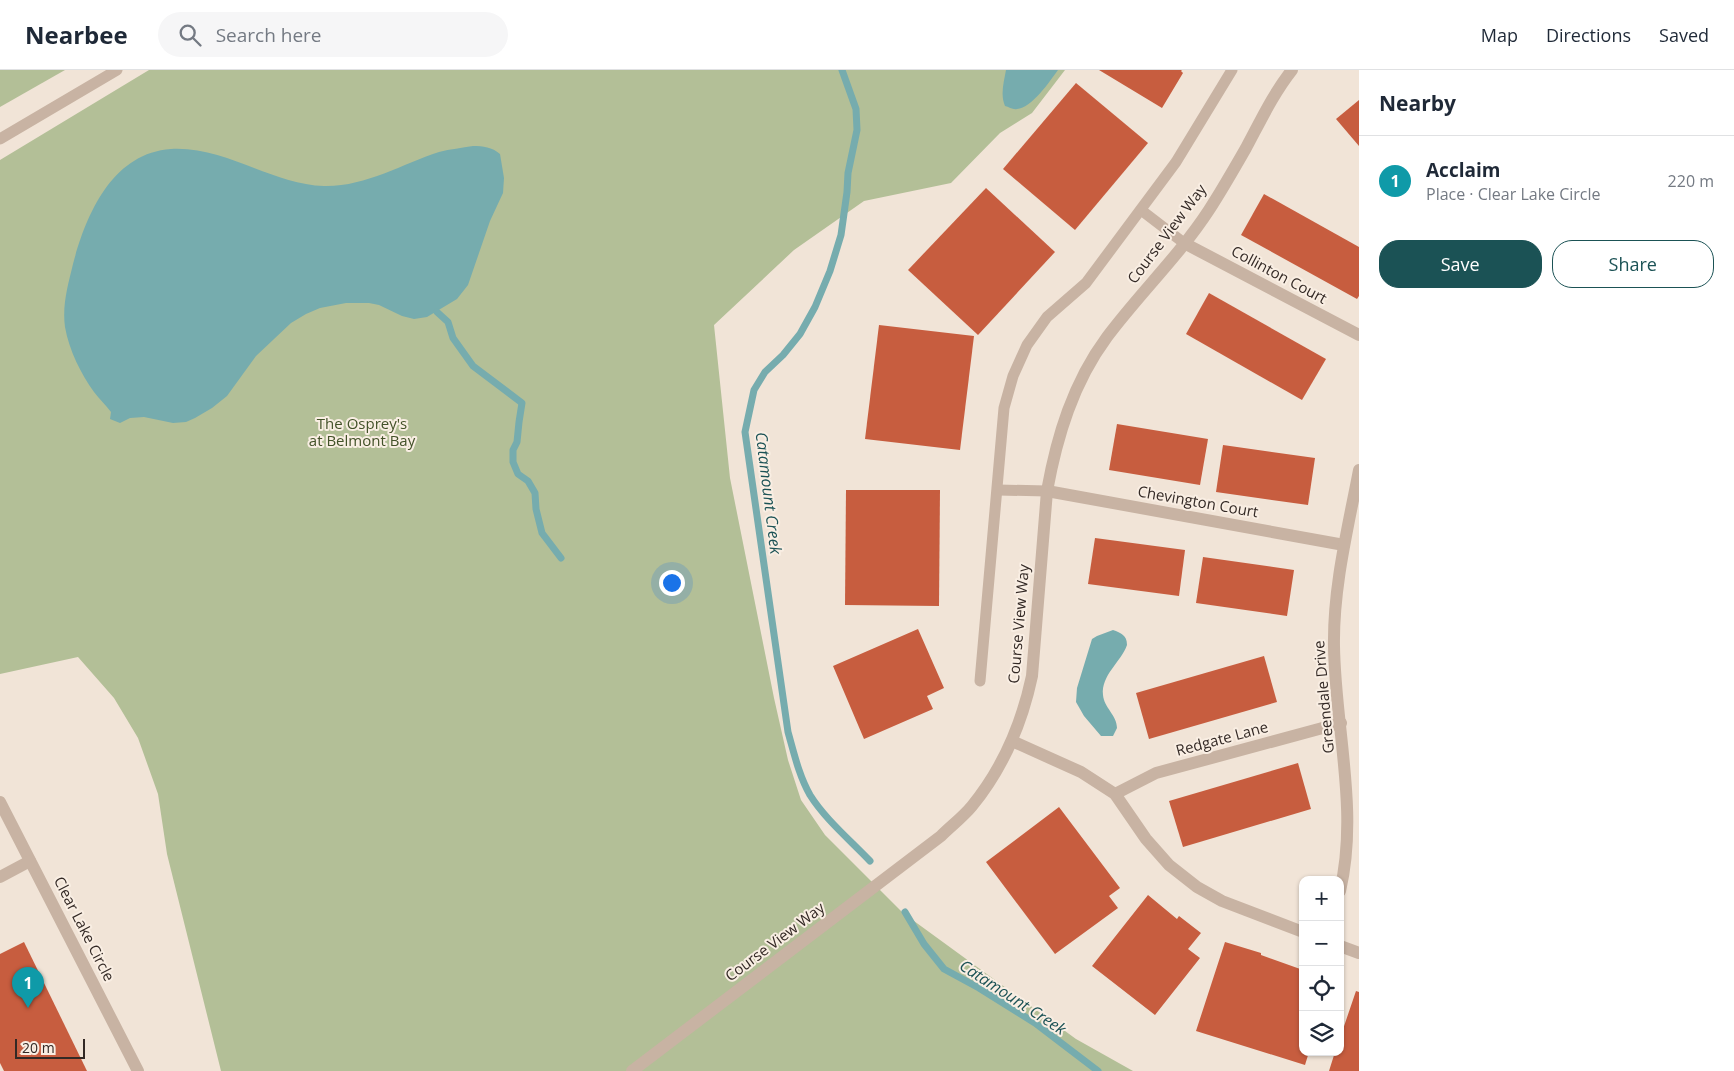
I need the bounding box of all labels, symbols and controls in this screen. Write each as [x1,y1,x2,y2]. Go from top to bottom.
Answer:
search box [158,12,508,57]
text: Nearbee [25,18,128,51]
icon: search [176,21,204,49]
text: Search here [216,22,322,48]
text: Map [1481,23,1518,47]
text: Directions [1546,23,1631,47]
text: Saved [1659,23,1709,47]
text: Nearby [1379,89,1456,117]
text: Acclaim [1426,157,1500,183]
text: 1 [1390,170,1400,192]
text: 220 m [1668,170,1714,192]
street label: Course View Way [1122,179,1210,287]
text: Place · Clear Lake Circle [1426,183,1601,205]
street label: Collinton Court [1228,240,1331,308]
button: Save [1379,240,1542,288]
button: Share [1552,240,1714,288]
park label: The Osprey's at Belmont Bay [309,413,416,450]
water label: Catamount Creek [751,431,788,557]
street label: Chevington Court [1136,481,1260,521]
street label: Course View Way [1003,563,1033,684]
your location [659,570,685,596]
street label: Greendale Drive [1308,640,1338,754]
street label: Redgate Lane [1173,716,1270,760]
street label: Clear Lake Circle [50,873,120,984]
map controls [1299,876,1344,1056]
button: + [1299,876,1344,921]
street label: Course View Way [721,897,829,985]
button: − [1299,921,1344,966]
water label: Catamount Creek [955,954,1072,1040]
button: locate [1299,966,1344,1011]
pin: 1 [12,967,44,1008]
button: layers [1299,1011,1344,1056]
scale bar [15,1036,85,1059]
text: 20 m [22,1038,55,1057]

